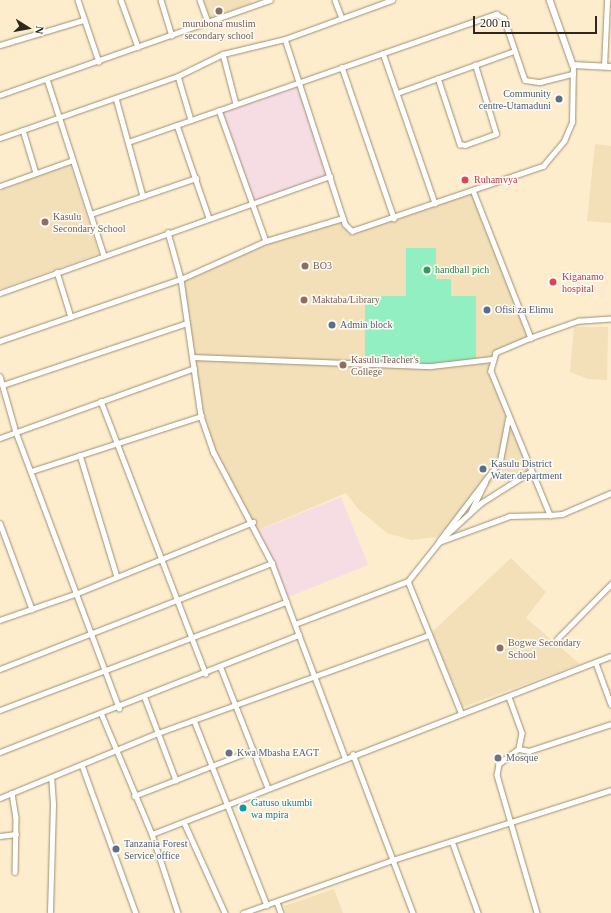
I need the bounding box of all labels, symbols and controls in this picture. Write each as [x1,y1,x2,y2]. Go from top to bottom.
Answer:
marker: murubona muslim secondary school [214,6,224,16]
north arrow [8,8,48,48]
scale bar [475,8,599,34]
text: 200 m [480,16,510,30]
place label: murubona muslim secondary school [182,17,256,40]
text: N [33,25,46,35]
place label: Community centre-Utamaduni [479,87,551,110]
marker: Community centre-Utamaduni [554,94,564,104]
marker: Ruhamvya [459,174,471,186]
place label: Ruhamvya [474,174,517,186]
place label: Kasulu Secondary School [53,210,125,234]
marker: Kasulu Secondary School [40,217,50,227]
place label: BO3 [313,260,332,272]
marker: BO3 [300,261,310,271]
place label: handball pich [435,264,489,276]
marker: handball pich [422,265,432,275]
place label: Kiganamo hospital [562,270,604,294]
marker: Kiganamo hospital [547,276,559,288]
place label: Maktaba/Library [312,294,380,306]
marker: Maktaba/Library [299,295,309,305]
place label: Ofisi za Elimu [495,304,553,316]
marker: Ofisi za Elimu [482,305,492,315]
place label: Admin block [340,319,392,331]
marker: Admin block [327,320,337,330]
place label: Kasulu Teacher's College [351,353,419,376]
marker: Kasulu Teacher's College [338,360,348,370]
place label: Kasulu District Water department [491,457,562,480]
marker: Kasulu District Water department [478,464,488,474]
place label: Bogwe Secondary School [508,636,581,660]
marker: Bogwe Secondary School [495,643,505,653]
place label: Kwa Mbasha EAGT [237,747,319,759]
marker: Kwa Mbasha EAGT [224,748,234,758]
place label: Mosque [506,752,538,764]
marker: Mosque [493,753,503,763]
place label: Gatuso ukumbi wa mpira [251,796,312,820]
marker: Gatuso ukumbi wa mpira [238,803,248,813]
place label: Tanzania Forest Service office [124,837,187,860]
marker: Tanzania Forest Service office [111,844,121,854]

